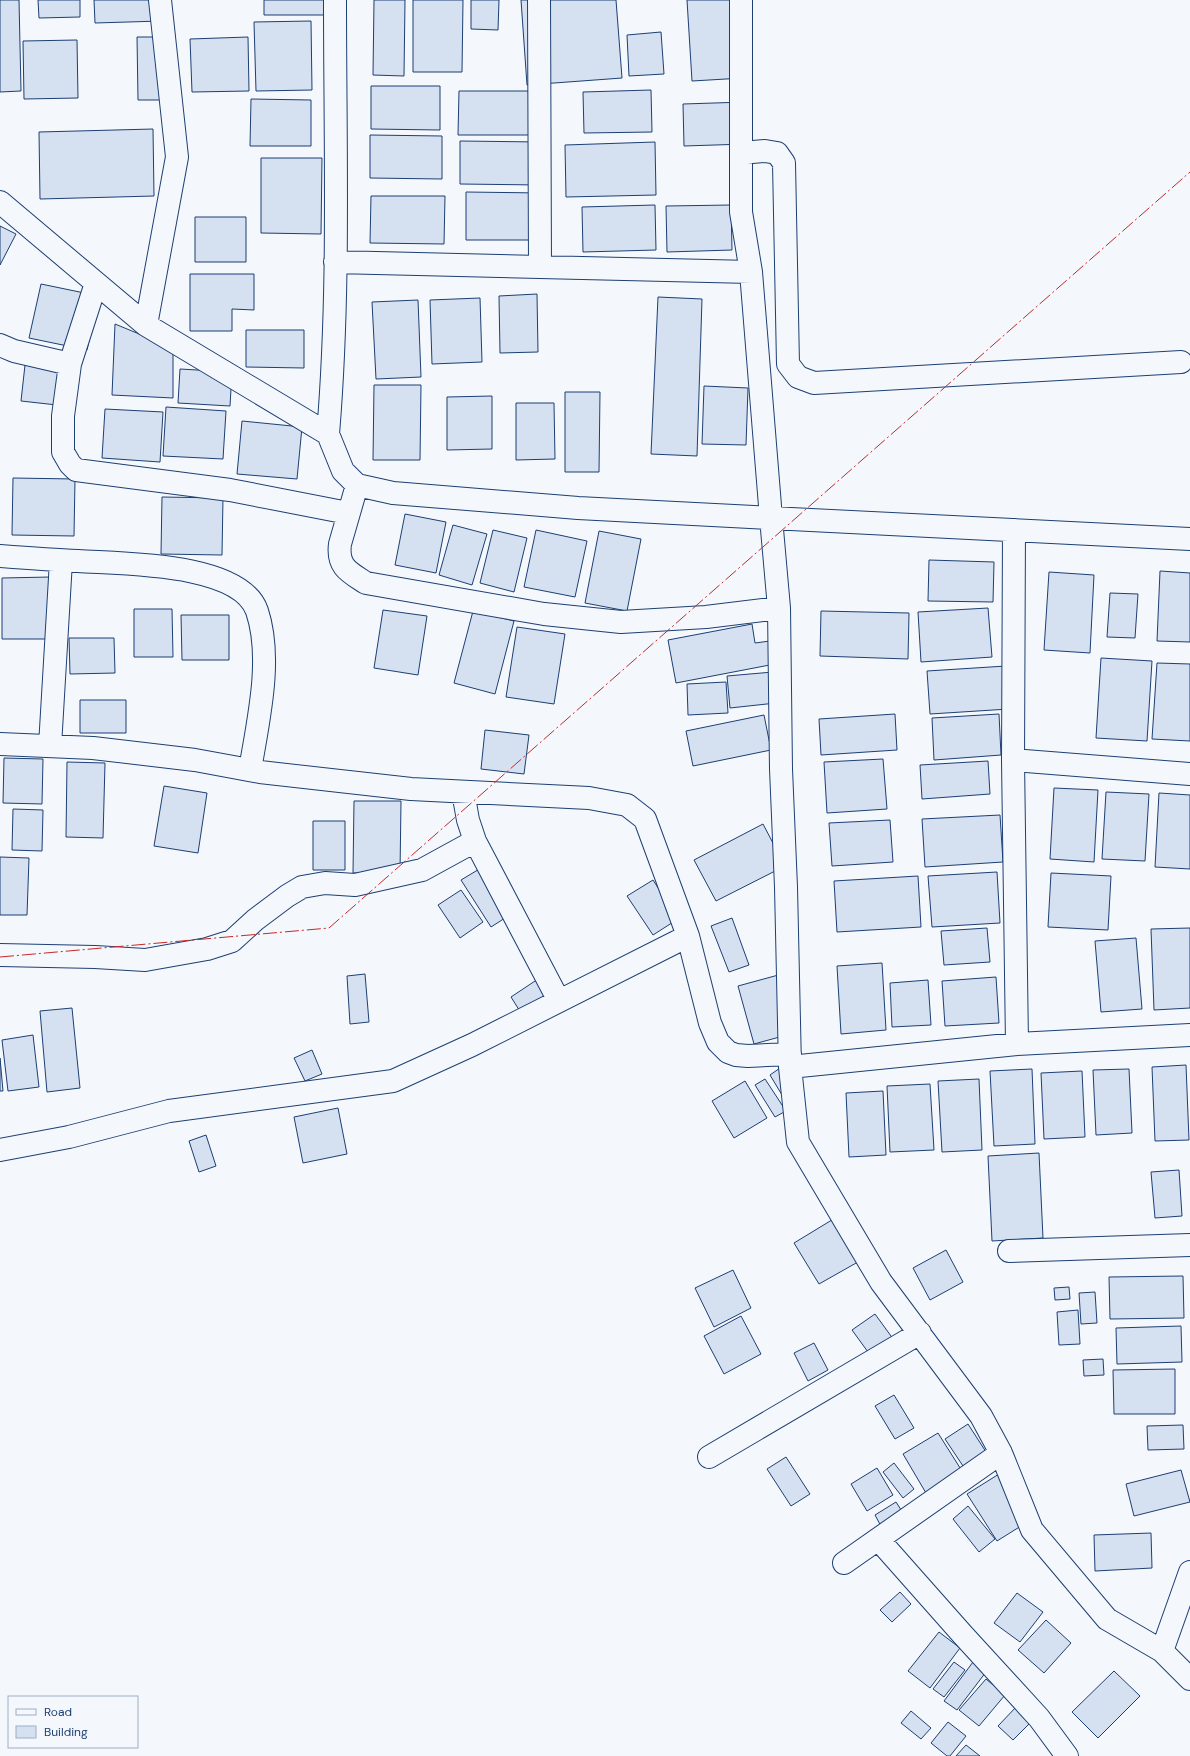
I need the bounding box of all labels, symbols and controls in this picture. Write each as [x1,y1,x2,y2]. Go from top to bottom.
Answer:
legend [8,1696,138,1748]
text: Road [44,1704,72,1720]
text: Building [44,1724,88,1740]

